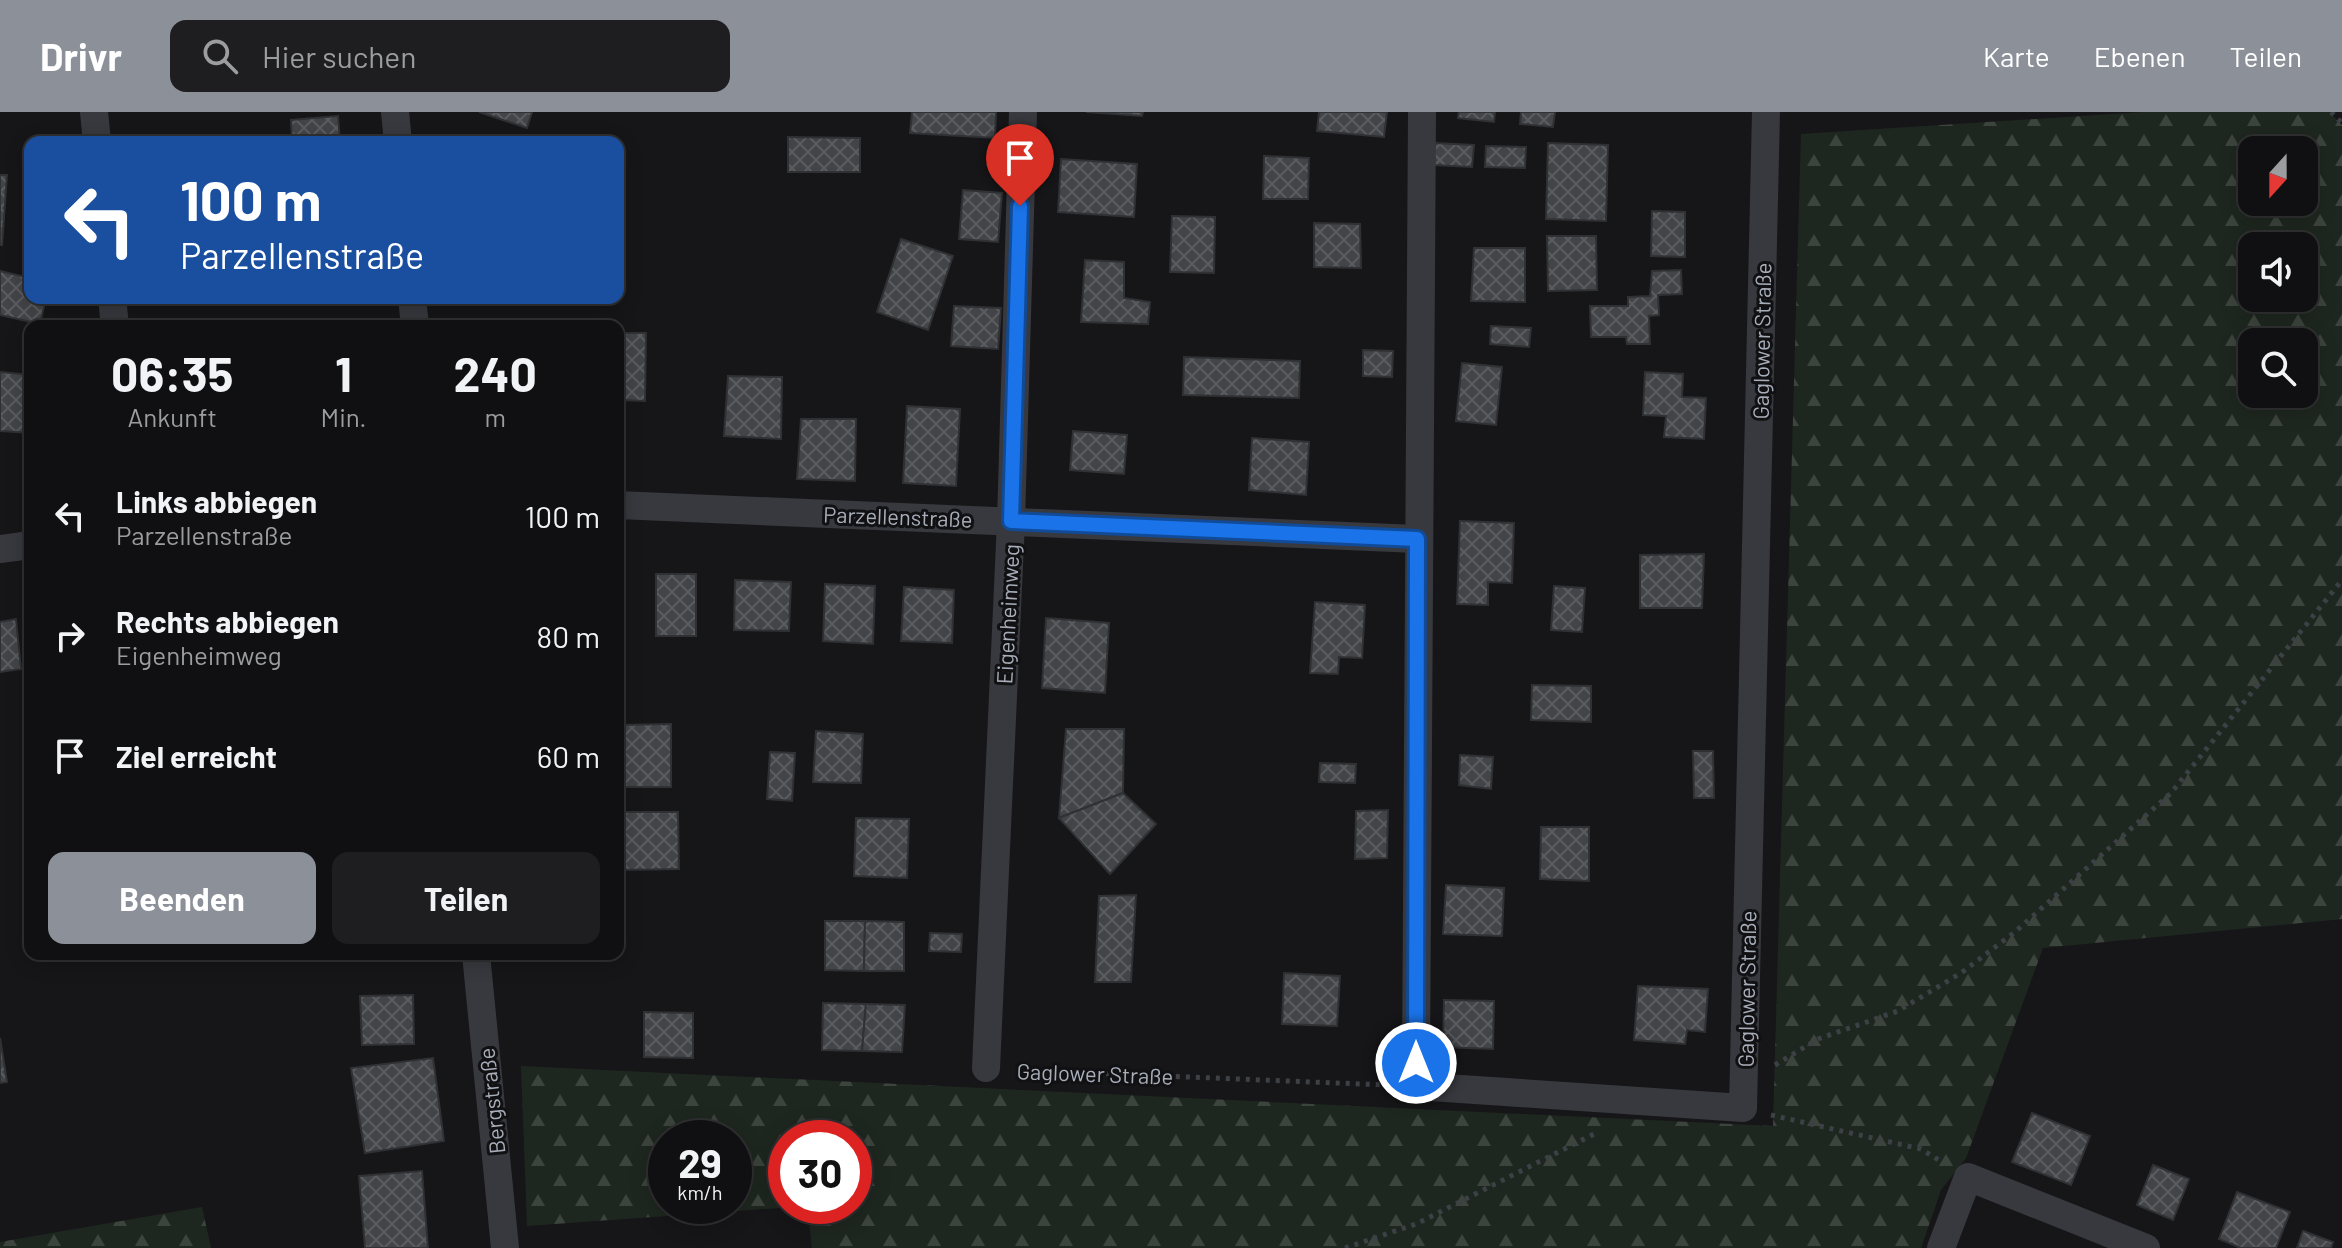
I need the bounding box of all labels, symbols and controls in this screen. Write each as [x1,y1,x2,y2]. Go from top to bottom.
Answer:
search box [170,20,730,92]
text: Drivr [40,33,122,79]
icon: search [198,34,242,78]
text: Hier suchen [262,38,416,74]
text: Karte [1983,39,2050,73]
text: Ebenen [2094,39,2186,73]
text: Teilen [2230,39,2302,73]
pin [986,124,1054,206]
icon: arrive [998,136,1042,180]
north arrow [2238,136,2318,216]
map controls [2238,136,2318,408]
text: 100 m [180,165,322,232]
icon: left [48,168,152,272]
button: sound [2238,232,2318,312]
text: Parzellenstraße [180,233,424,276]
street label: Gaglower Straße [1747,262,1775,420]
button: search [2238,328,2318,408]
text: 06:35 [111,344,234,402]
text: 1 [335,344,352,402]
text: 240 [454,344,537,402]
text: Ankunft [128,401,217,432]
text: Min. [321,401,367,432]
text: m [484,401,506,432]
text: Links abbiegen [116,483,317,519]
icon: left [48,494,92,538]
text: 100 m [525,498,600,534]
street label: Parzellenstraße [823,500,973,532]
text: Parzellenstraße [116,519,292,550]
street label: Eigenheimweg [990,543,1024,685]
text: Rechts abbiegen [116,603,339,639]
icon: right [48,614,92,658]
text: 80 m [537,618,600,654]
text: Eigenheimweg [116,639,282,670]
icon: arrive [48,734,92,778]
text: Ziel erreicht [116,738,277,774]
text: 60 m [537,738,600,774]
button: Beenden [48,852,316,944]
button: Teilen [332,852,600,944]
street label: Gaglower Straße [1732,910,1760,1068]
position arrow [1374,1021,1458,1105]
street label: Bergstraße [472,1047,510,1155]
street label: Gaglower Straße [1016,1057,1174,1089]
speed limit sign: 30 [768,1120,872,1224]
text: 29 [678,1138,722,1186]
text: km/h [677,1180,723,1204]

